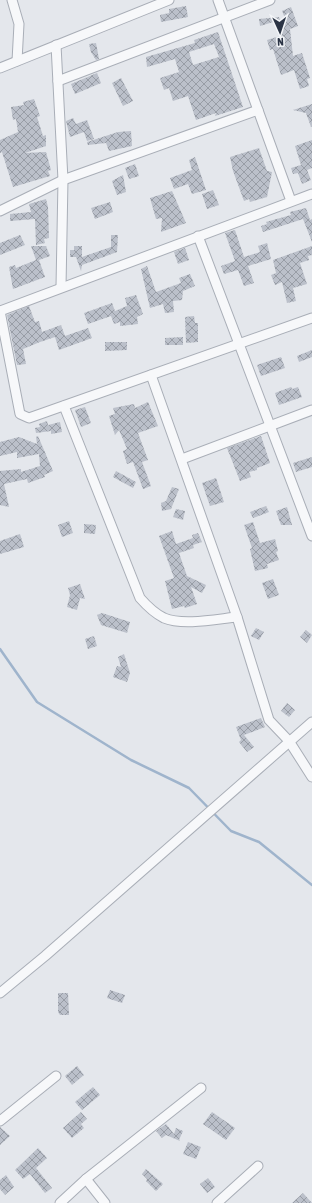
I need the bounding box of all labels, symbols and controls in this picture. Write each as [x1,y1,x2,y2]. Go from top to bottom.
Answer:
north arrow [260,12,300,52]
text: N [277,36,284,48]

